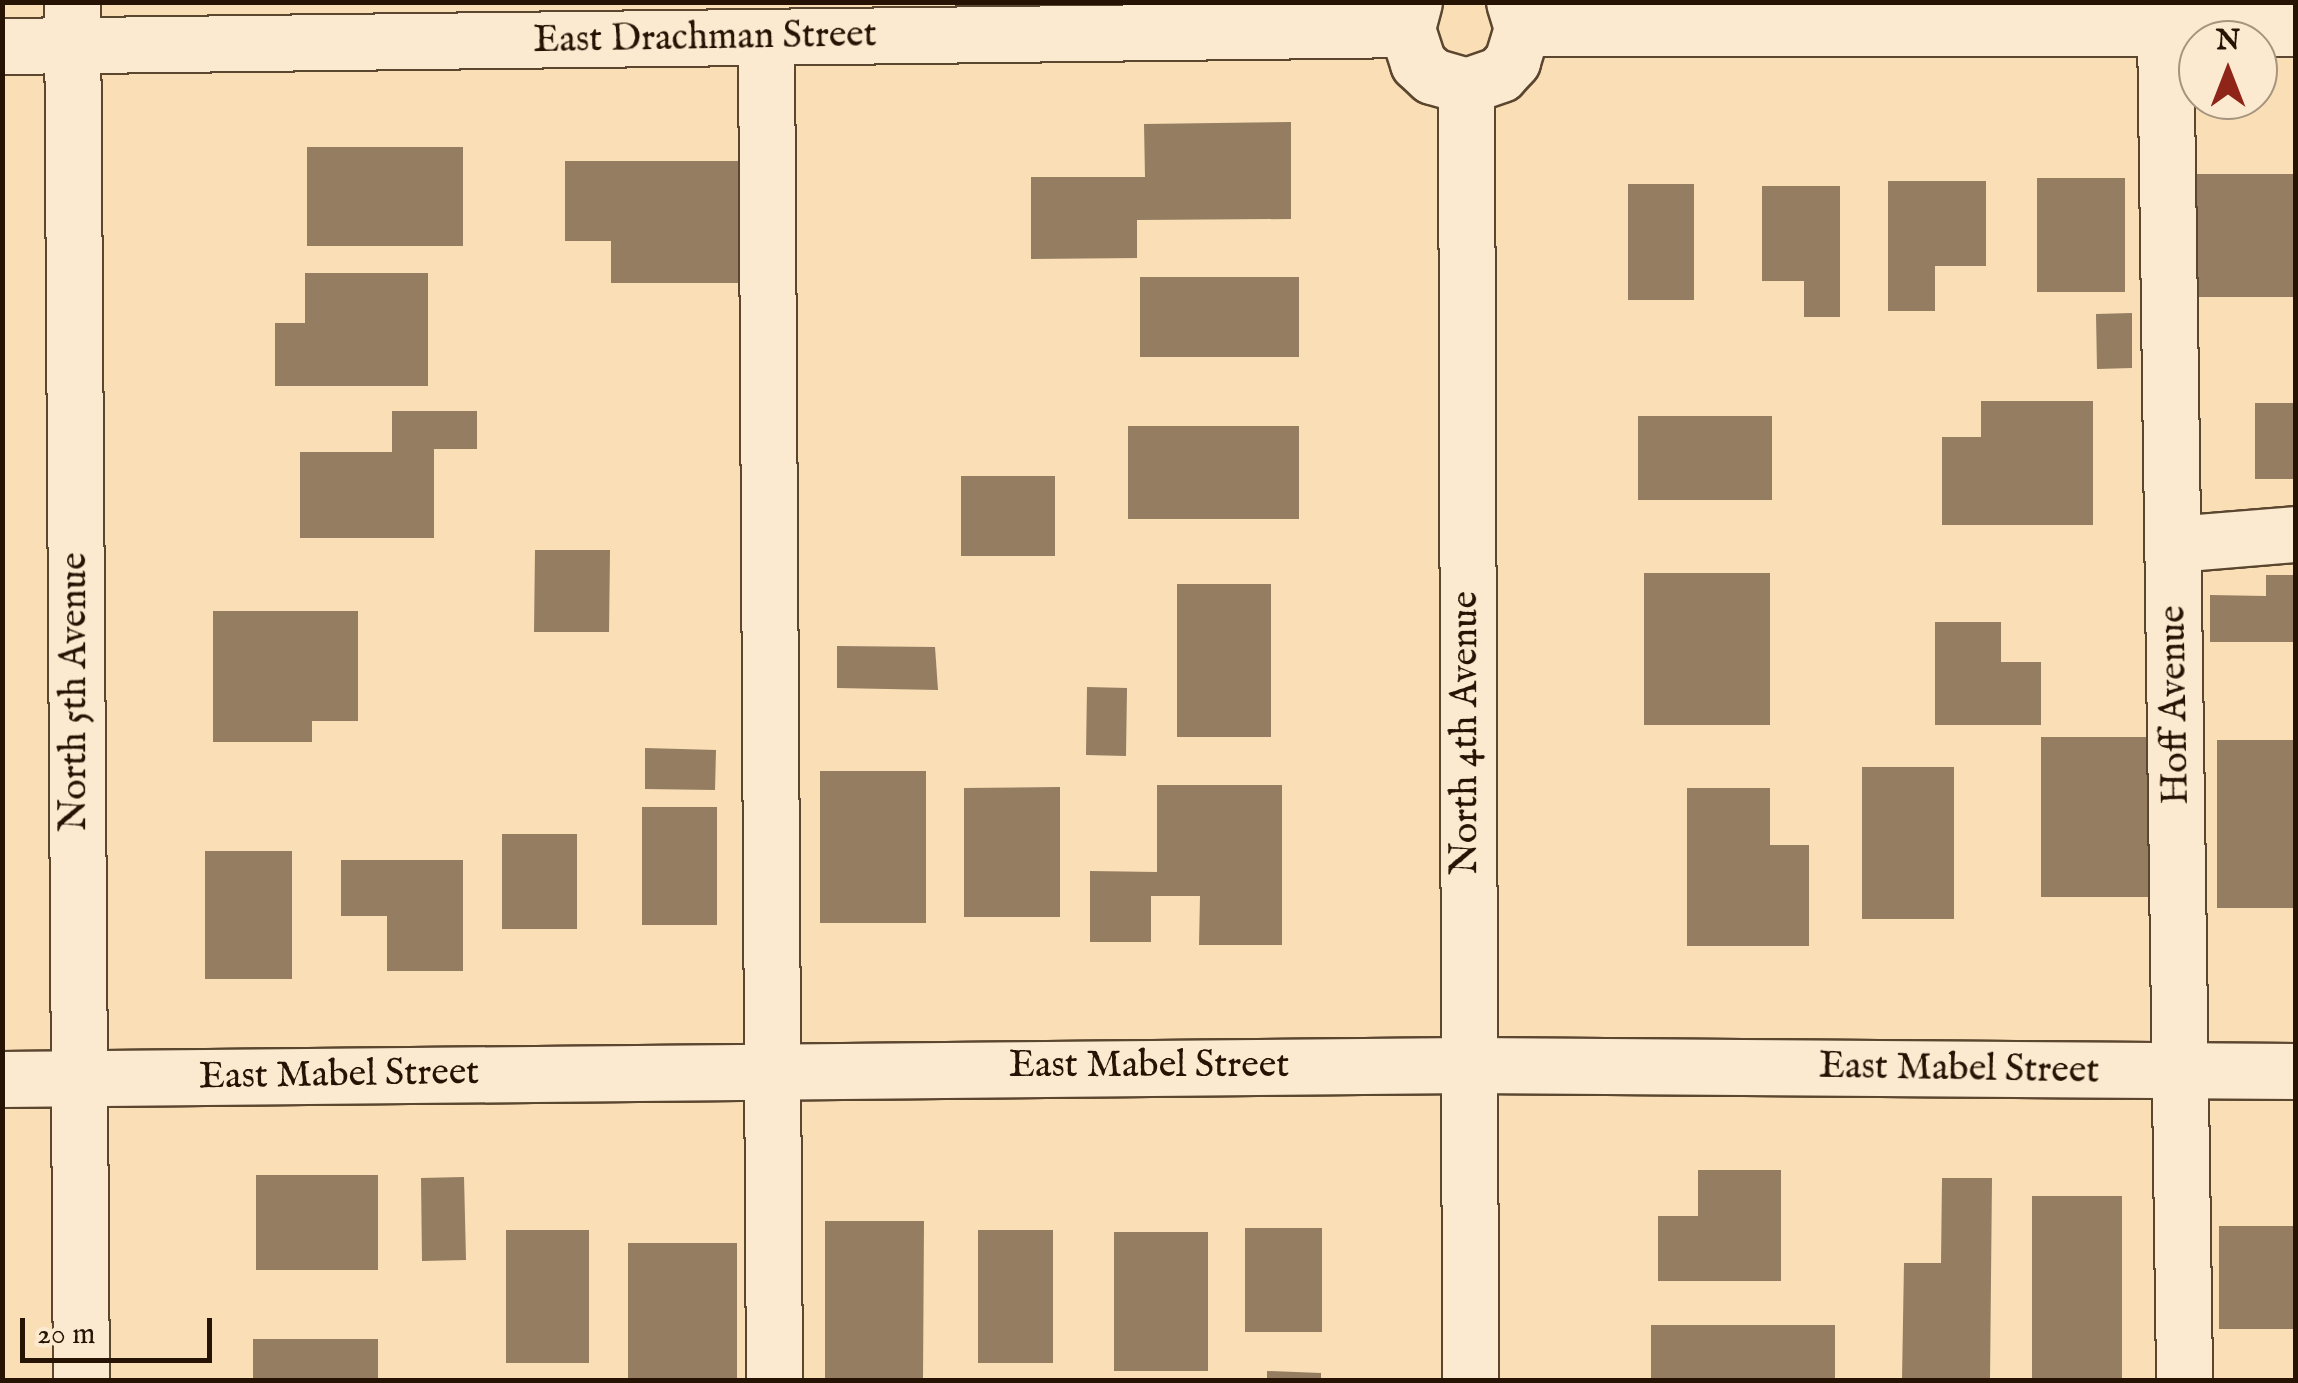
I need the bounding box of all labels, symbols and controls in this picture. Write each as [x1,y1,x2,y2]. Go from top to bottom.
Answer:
street label: East Drachman Street [533,13,877,65]
north arrow [2178,20,2278,120]
text: N [2216,24,2240,59]
street label: North 5th Avenue [53,552,99,832]
street label: North 4th Avenue [1444,591,1490,875]
street label: Hoff Avenue [2151,605,2201,805]
street label: East Mabel Street [1009,1044,1289,1090]
street label: East Mabel Street [1818,1045,2100,1095]
street label: East Mabel Street [198,1051,480,1101]
scale bar [25,1298,218,1360]
text: 20 m [37,1316,96,1354]

